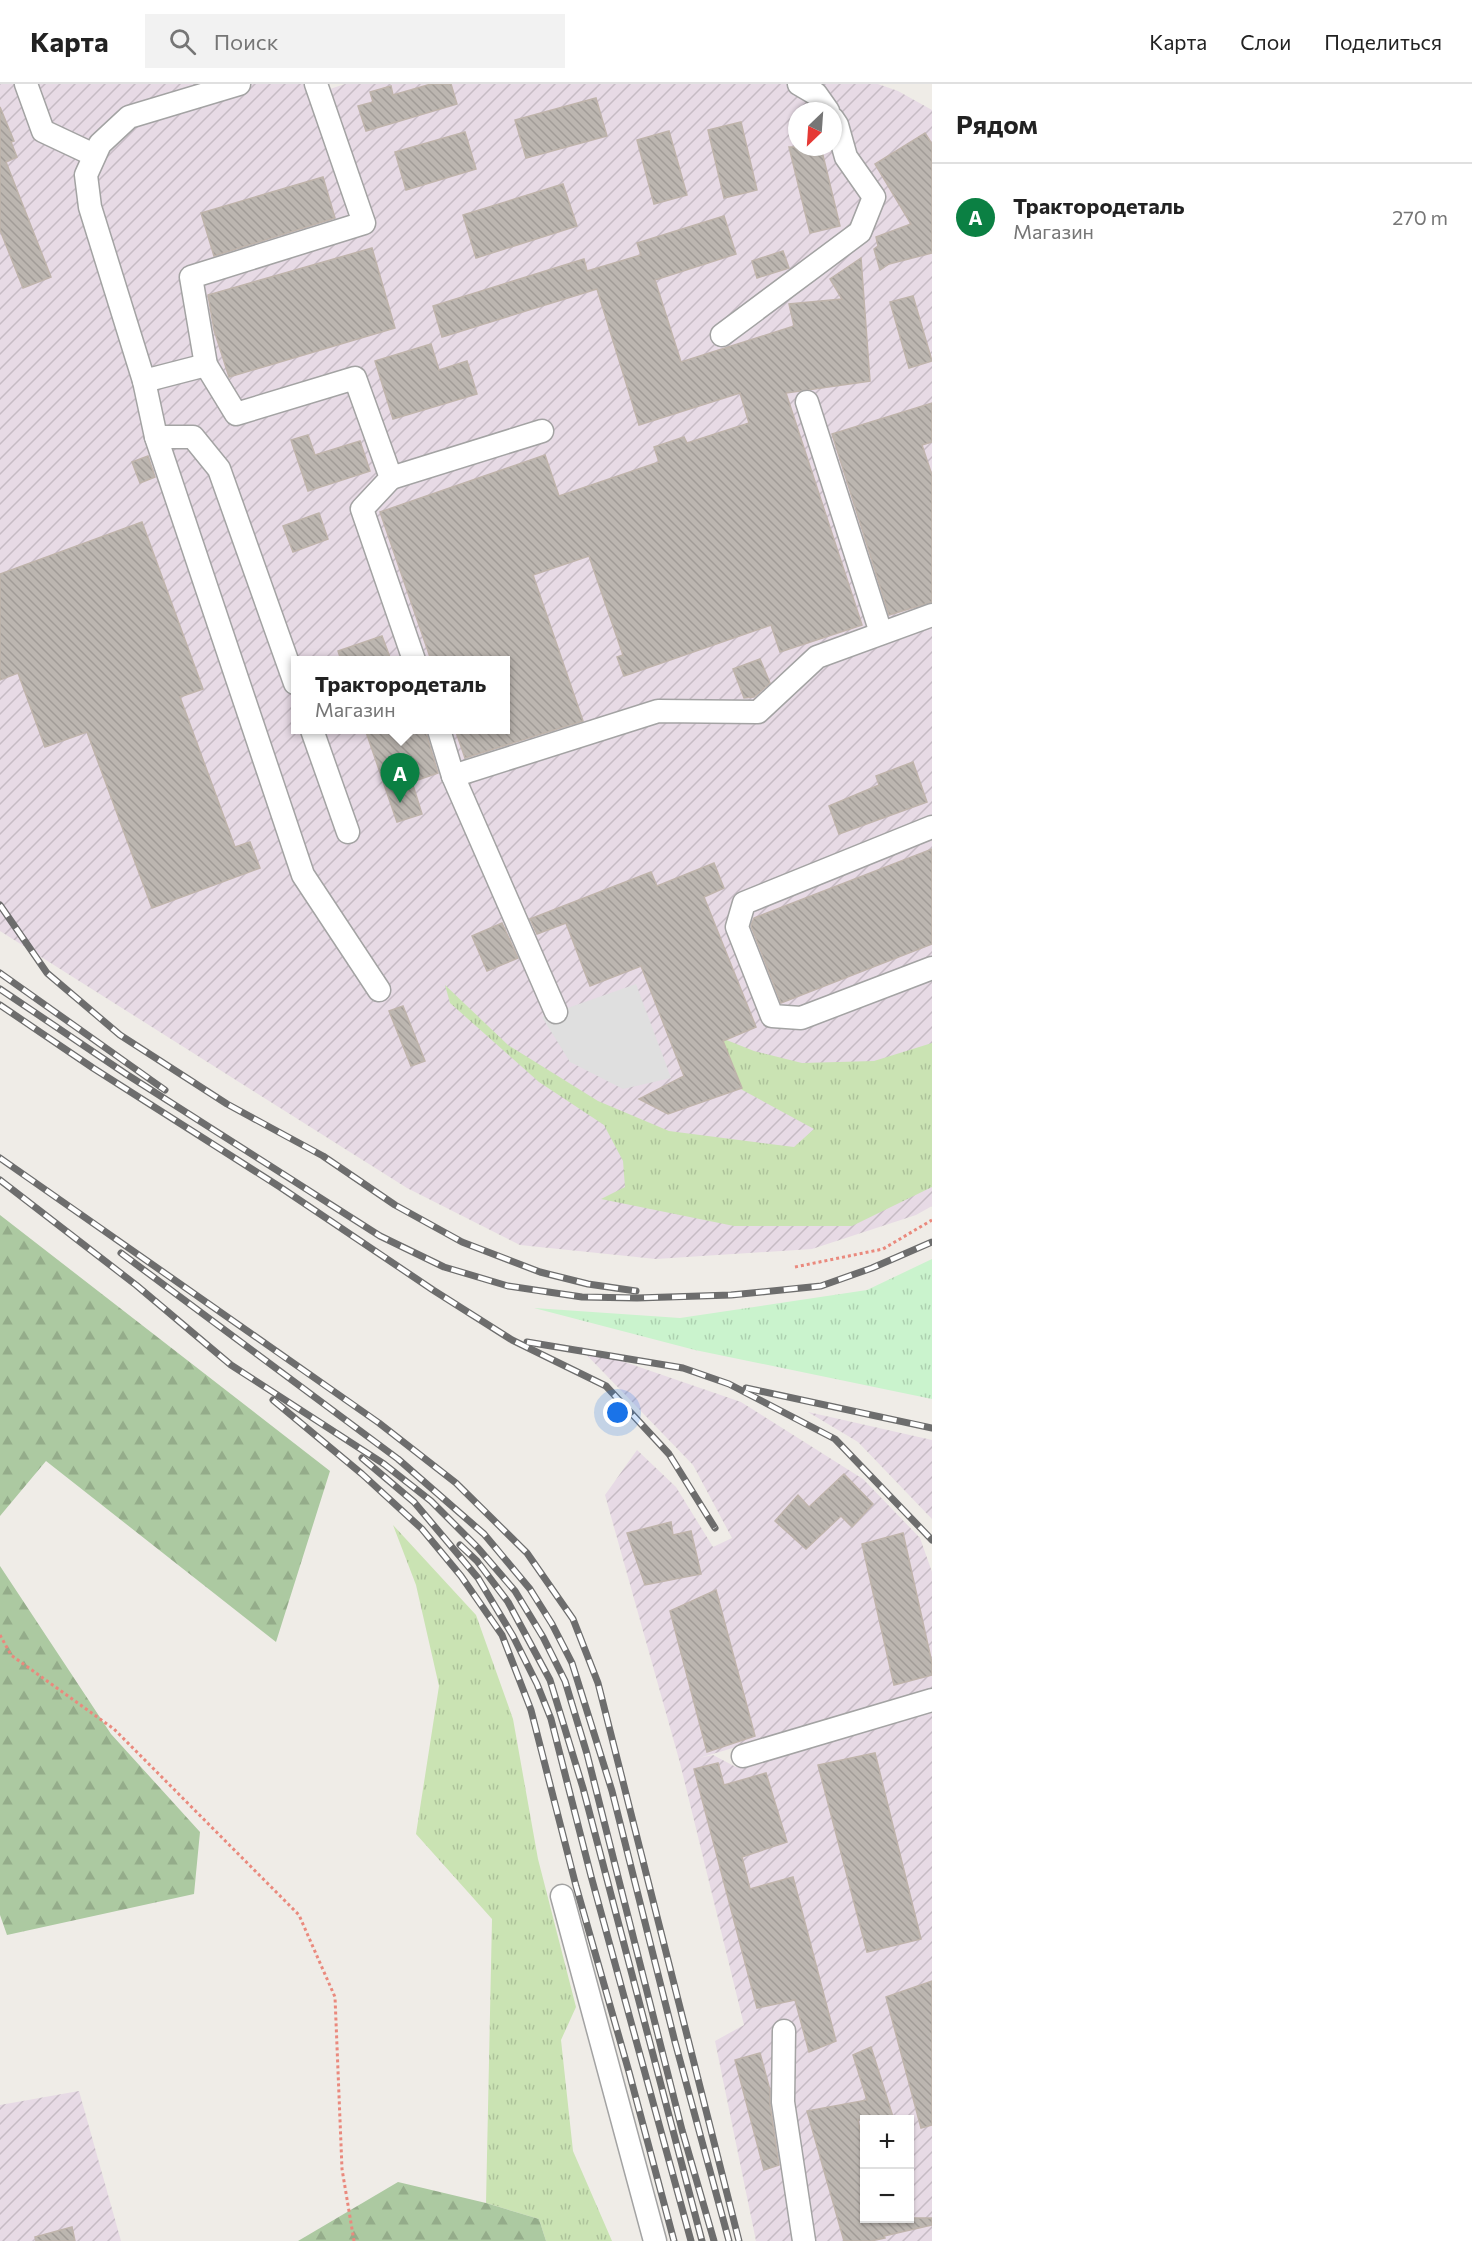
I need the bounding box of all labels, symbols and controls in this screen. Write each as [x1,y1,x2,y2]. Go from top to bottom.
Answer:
search box [145,14,565,68]
text: Карта [30,24,109,58]
icon: search [166,25,199,58]
text: Поиск [214,28,278,55]
text: Карта [1149,29,1207,54]
text: Слои [1240,29,1291,54]
text: Поделиться [1324,29,1442,54]
north arrow [788,102,842,156]
text: Рядом [956,108,1038,139]
text: Трактородеталь [1013,192,1185,219]
text: A [968,205,983,229]
text: 270 m [1392,205,1448,229]
text: Магазин [1013,219,1094,243]
popup [291,656,510,734]
text: Трактородеталь [315,670,486,697]
text: Магазин [315,697,396,721]
pin: A [380,754,420,803]
your location [603,1398,632,1427]
map controls [860,2115,914,2223]
button: + [860,2115,914,2169]
button: − [860,2169,914,2223]

